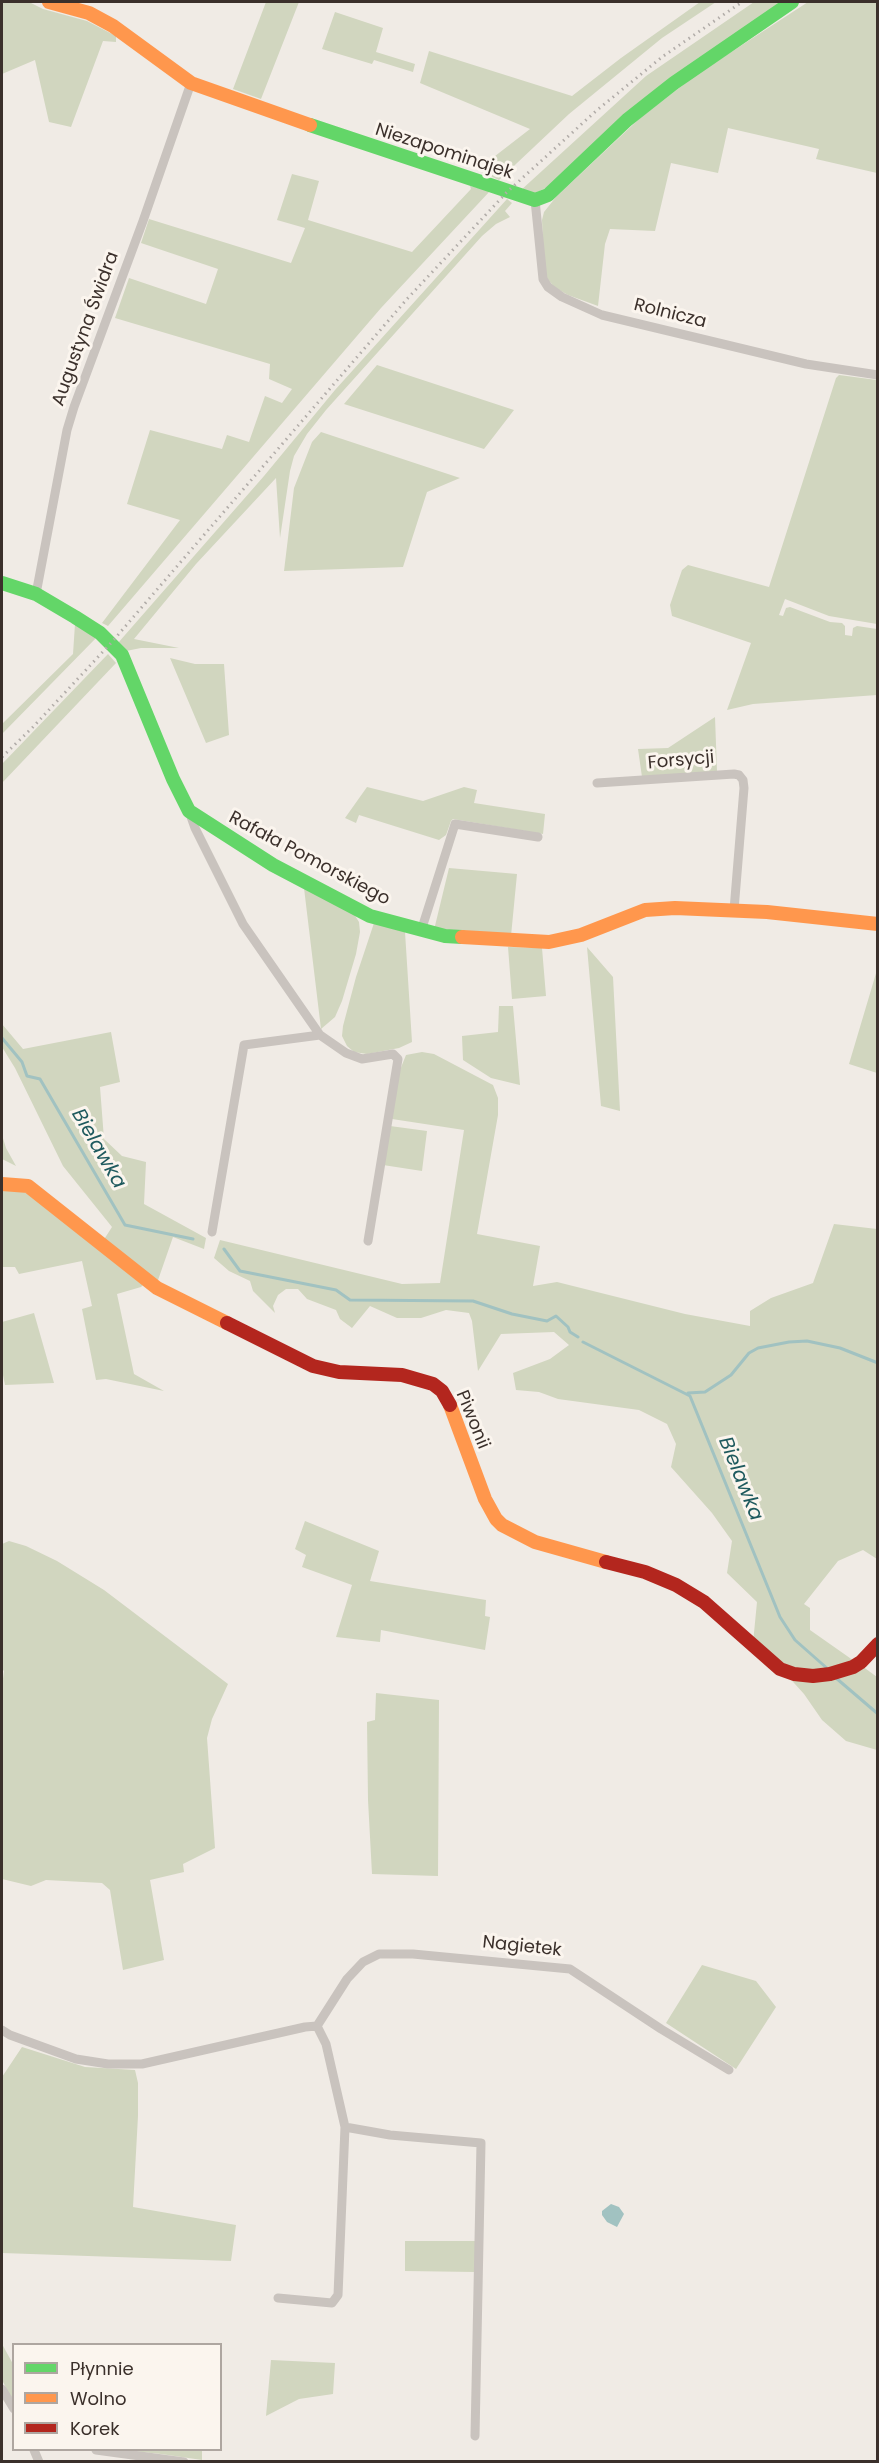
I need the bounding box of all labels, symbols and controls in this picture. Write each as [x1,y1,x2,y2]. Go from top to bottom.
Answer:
street label: Niezapominajek [372,120,516,184]
street label: Augustyna Świdra [48,249,124,409]
street label: Rolnicza [631,295,709,333]
street label: Forsycji [647,747,715,775]
street label: Rafała Pomorskiego [225,807,393,911]
water label: Bielawka [66,1105,130,1193]
street label: Piwonii [450,1387,494,1453]
water label: Bielawka [712,1434,768,1524]
street label: Nagietek [481,1932,563,1962]
legend [12,2343,222,2451]
text: Płynnie [70,2356,134,2381]
text: Wolno [70,2386,127,2411]
text: Korek [70,2416,119,2441]

